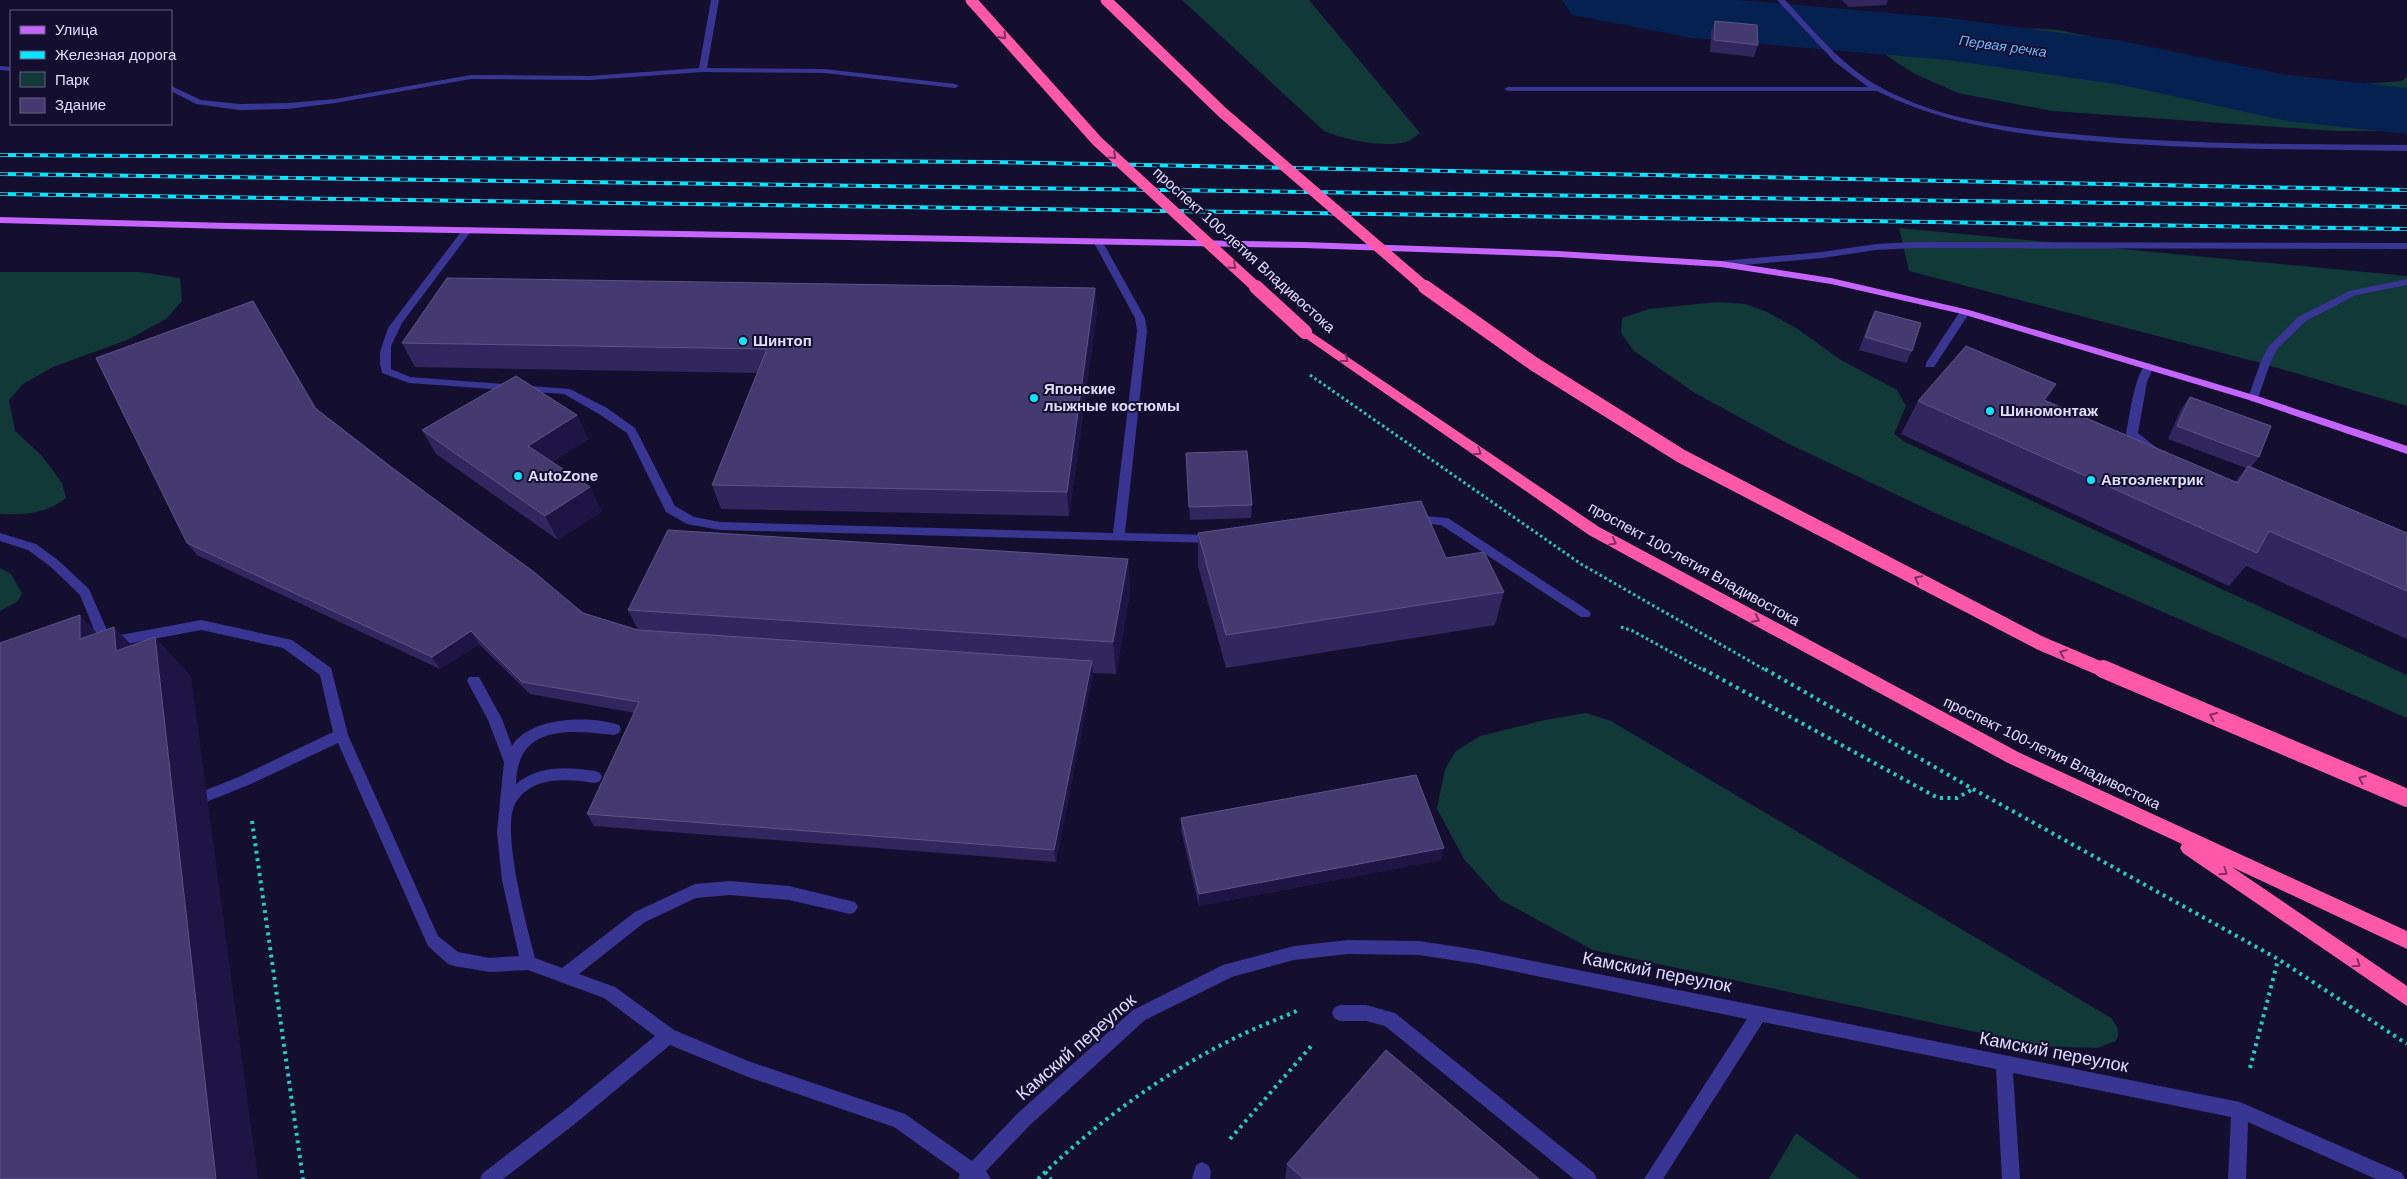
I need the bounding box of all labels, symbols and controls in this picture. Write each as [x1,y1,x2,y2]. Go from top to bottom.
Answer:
legend [10,10,172,125]
text: Улица [55,21,98,38]
one-way arrow [998,31,1007,40]
water label: Первая речка [1958,32,2048,60]
text: Железная дорога [55,46,177,63]
text: Парк [55,71,89,88]
text: Здание [55,96,106,113]
one-way arrow [1108,150,1117,159]
street label: проспект 100-летия Владивостока [1150,163,1339,336]
one-way arrow [1227,260,1236,269]
place label: Шинтоп [753,332,812,349]
marker: Шинтоп [737,335,749,347]
one-way arrow [1339,353,1349,362]
place label: Японские лыжные костюмы [1044,380,1180,414]
marker: Японские лыжные костюмы [1028,392,1040,404]
place label: Шиномонтаж [2000,402,2098,419]
marker: Шиномонтаж [1984,405,1996,417]
one-way arrow [1473,446,1482,455]
place label: AutoZone [528,467,598,484]
marker: AutoZone [512,470,524,482]
place label: Автоэлектрик [2101,471,2204,488]
marker: Автоэлектрик [2085,474,2097,486]
street label: проспект 100-летия Владивостока [1586,498,1803,629]
one-way arrow [1608,536,1617,546]
one-way arrow [1914,575,1923,585]
one-way arrow [1751,613,1760,623]
one-way arrow [2059,648,2068,659]
street label: проспект 100-летия Владивостока [1941,693,2164,813]
one-way arrow [2209,712,2217,722]
one-way arrow [2358,775,2367,786]
one-way arrow [2218,866,2227,875]
street label: Камский переулок [1581,948,1733,996]
one-way arrow [2351,958,2361,967]
street label: Камский переулок [1012,990,1140,1104]
street label: Камский переулок [1978,1028,2130,1076]

